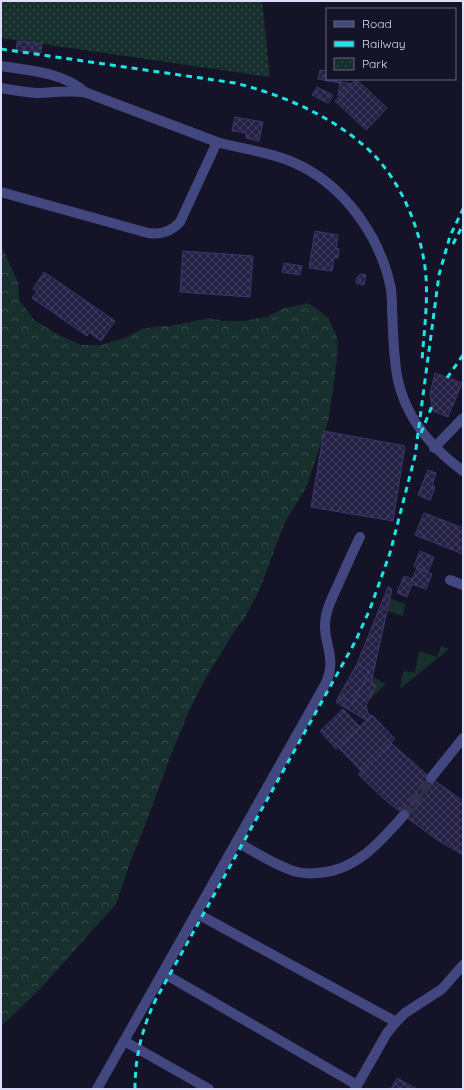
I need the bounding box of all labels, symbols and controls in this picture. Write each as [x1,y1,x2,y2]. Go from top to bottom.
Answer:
legend [326,8,456,80]
text: Road [362,16,392,31]
text: Railway [362,36,406,51]
text: Park [362,56,387,71]

